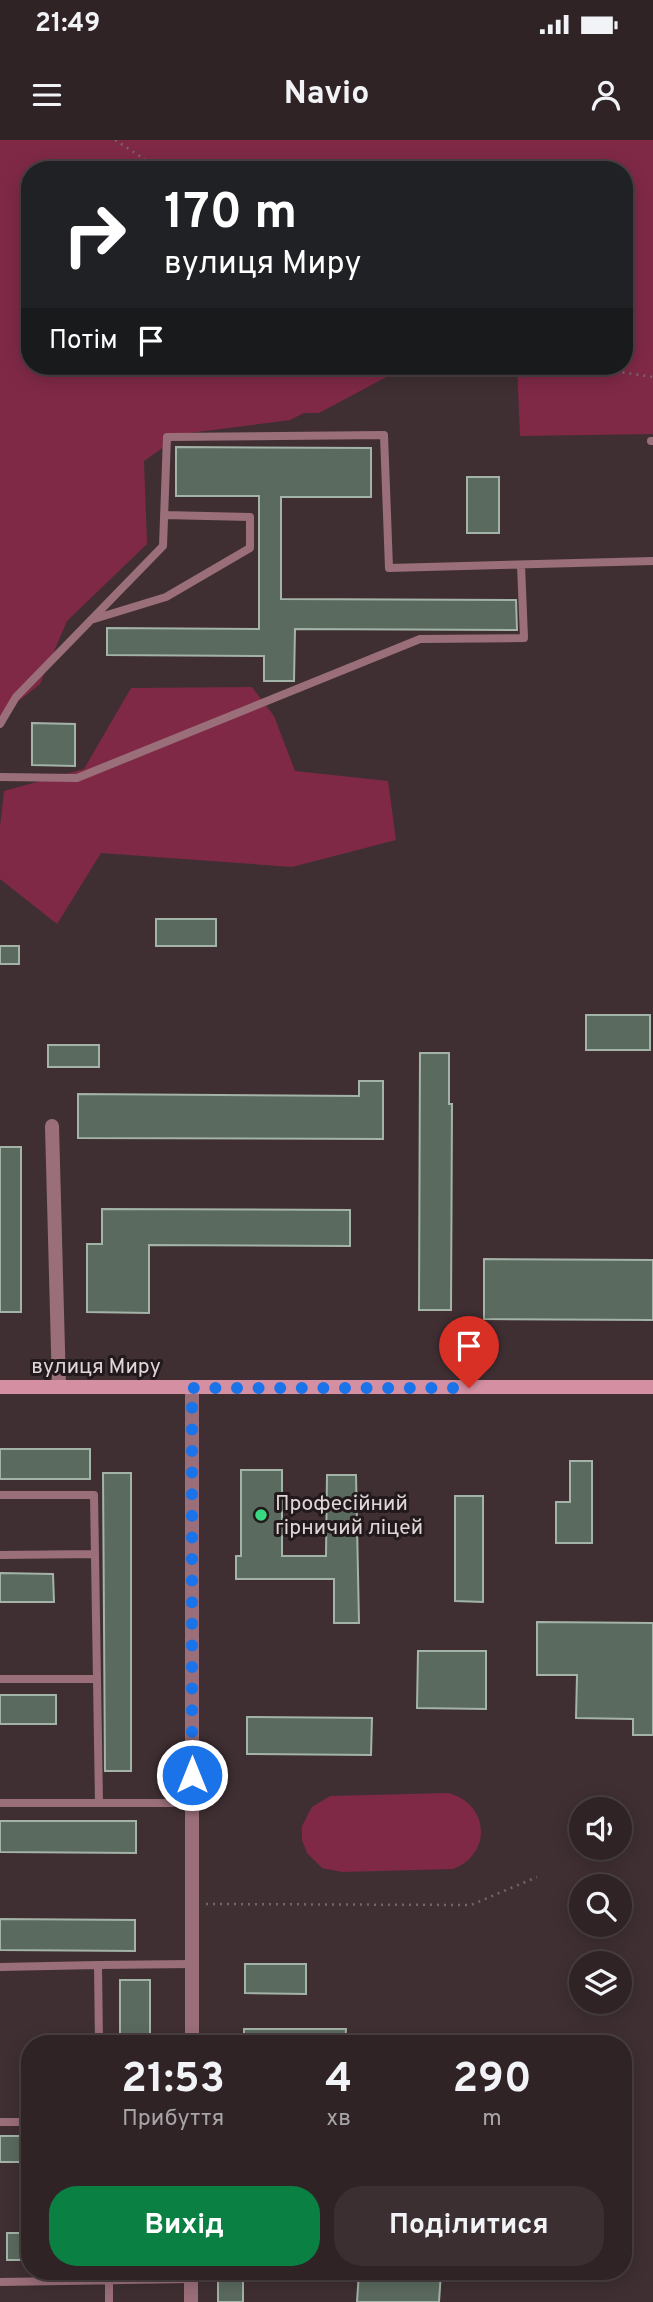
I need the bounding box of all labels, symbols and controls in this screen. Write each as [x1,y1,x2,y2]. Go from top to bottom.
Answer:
text: 21:49 [35,8,100,41]
text: Navio [284,75,369,115]
icon: menu [28,76,66,114]
icon: person [587,76,625,114]
text: 170 m [164,184,297,246]
icon: right [49,189,140,280]
text: вулиця Миру [164,245,361,285]
icon: arrive [132,322,170,360]
text: Потім [49,325,118,358]
pin [439,1316,499,1388]
icon: arrive [450,1327,488,1365]
street label: вулиця Миру [31,1354,161,1381]
place label: Професійний гірничий ліцей [275,1491,423,1542]
marker: Професійний гірничий ліцей [253,1507,269,1523]
position arrow [155,1738,229,1812]
map controls [569,1797,632,2014]
button: sound [569,1797,632,1860]
button: search [569,1874,632,1937]
button: layers [569,1951,632,2014]
text: 21:53 [121,2054,225,2107]
text: 4 [325,2054,352,2107]
text: 290 [452,2054,532,2107]
text: Прибуття [122,2105,224,2134]
text: хв [326,2105,351,2134]
text: m [482,2105,502,2134]
button: Вихід [49,2186,320,2266]
button: Поділитися [334,2186,604,2266]

